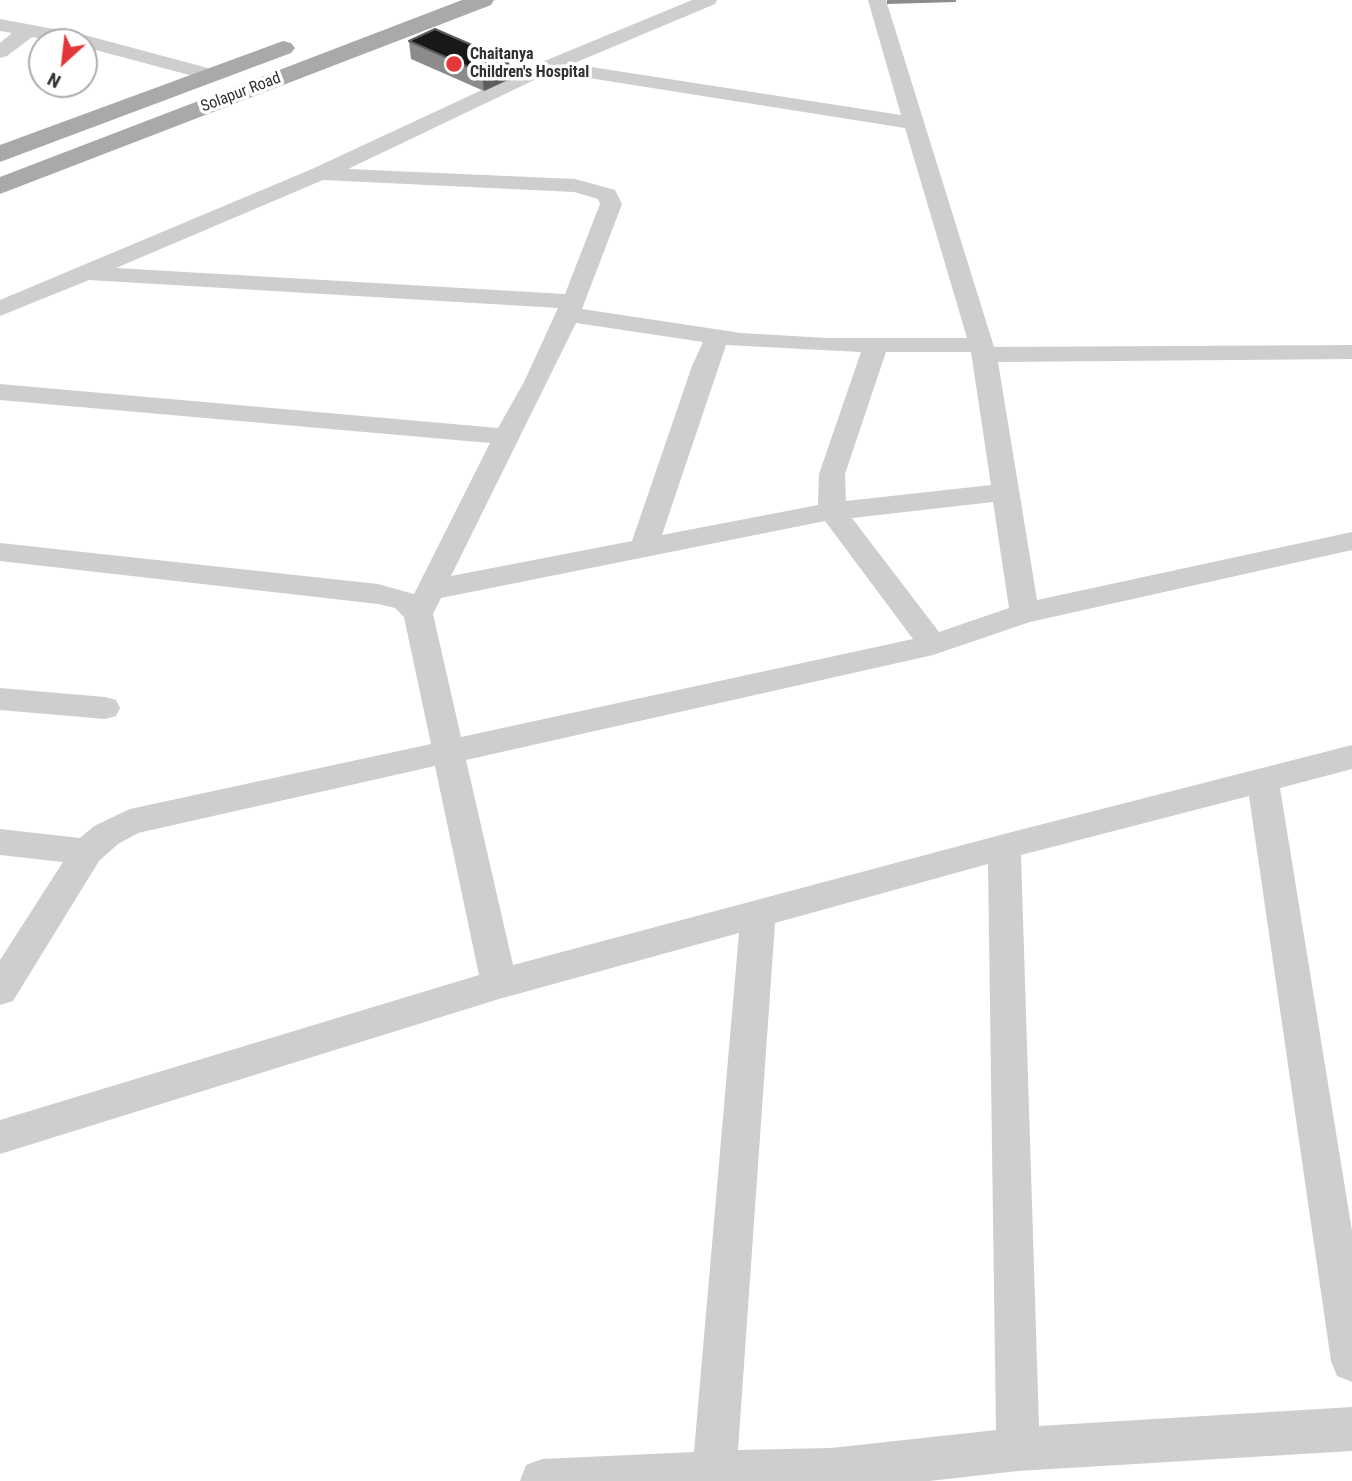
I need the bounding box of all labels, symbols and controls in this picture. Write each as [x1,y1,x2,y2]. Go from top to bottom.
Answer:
north arrow [28,28,98,98]
place label: Chaitanya Children's Hospital [470,45,589,83]
marker: Chaitanya Children's Hospital [444,54,464,74]
text: N [44,67,65,93]
street label: Solapur Road [198,69,284,117]

